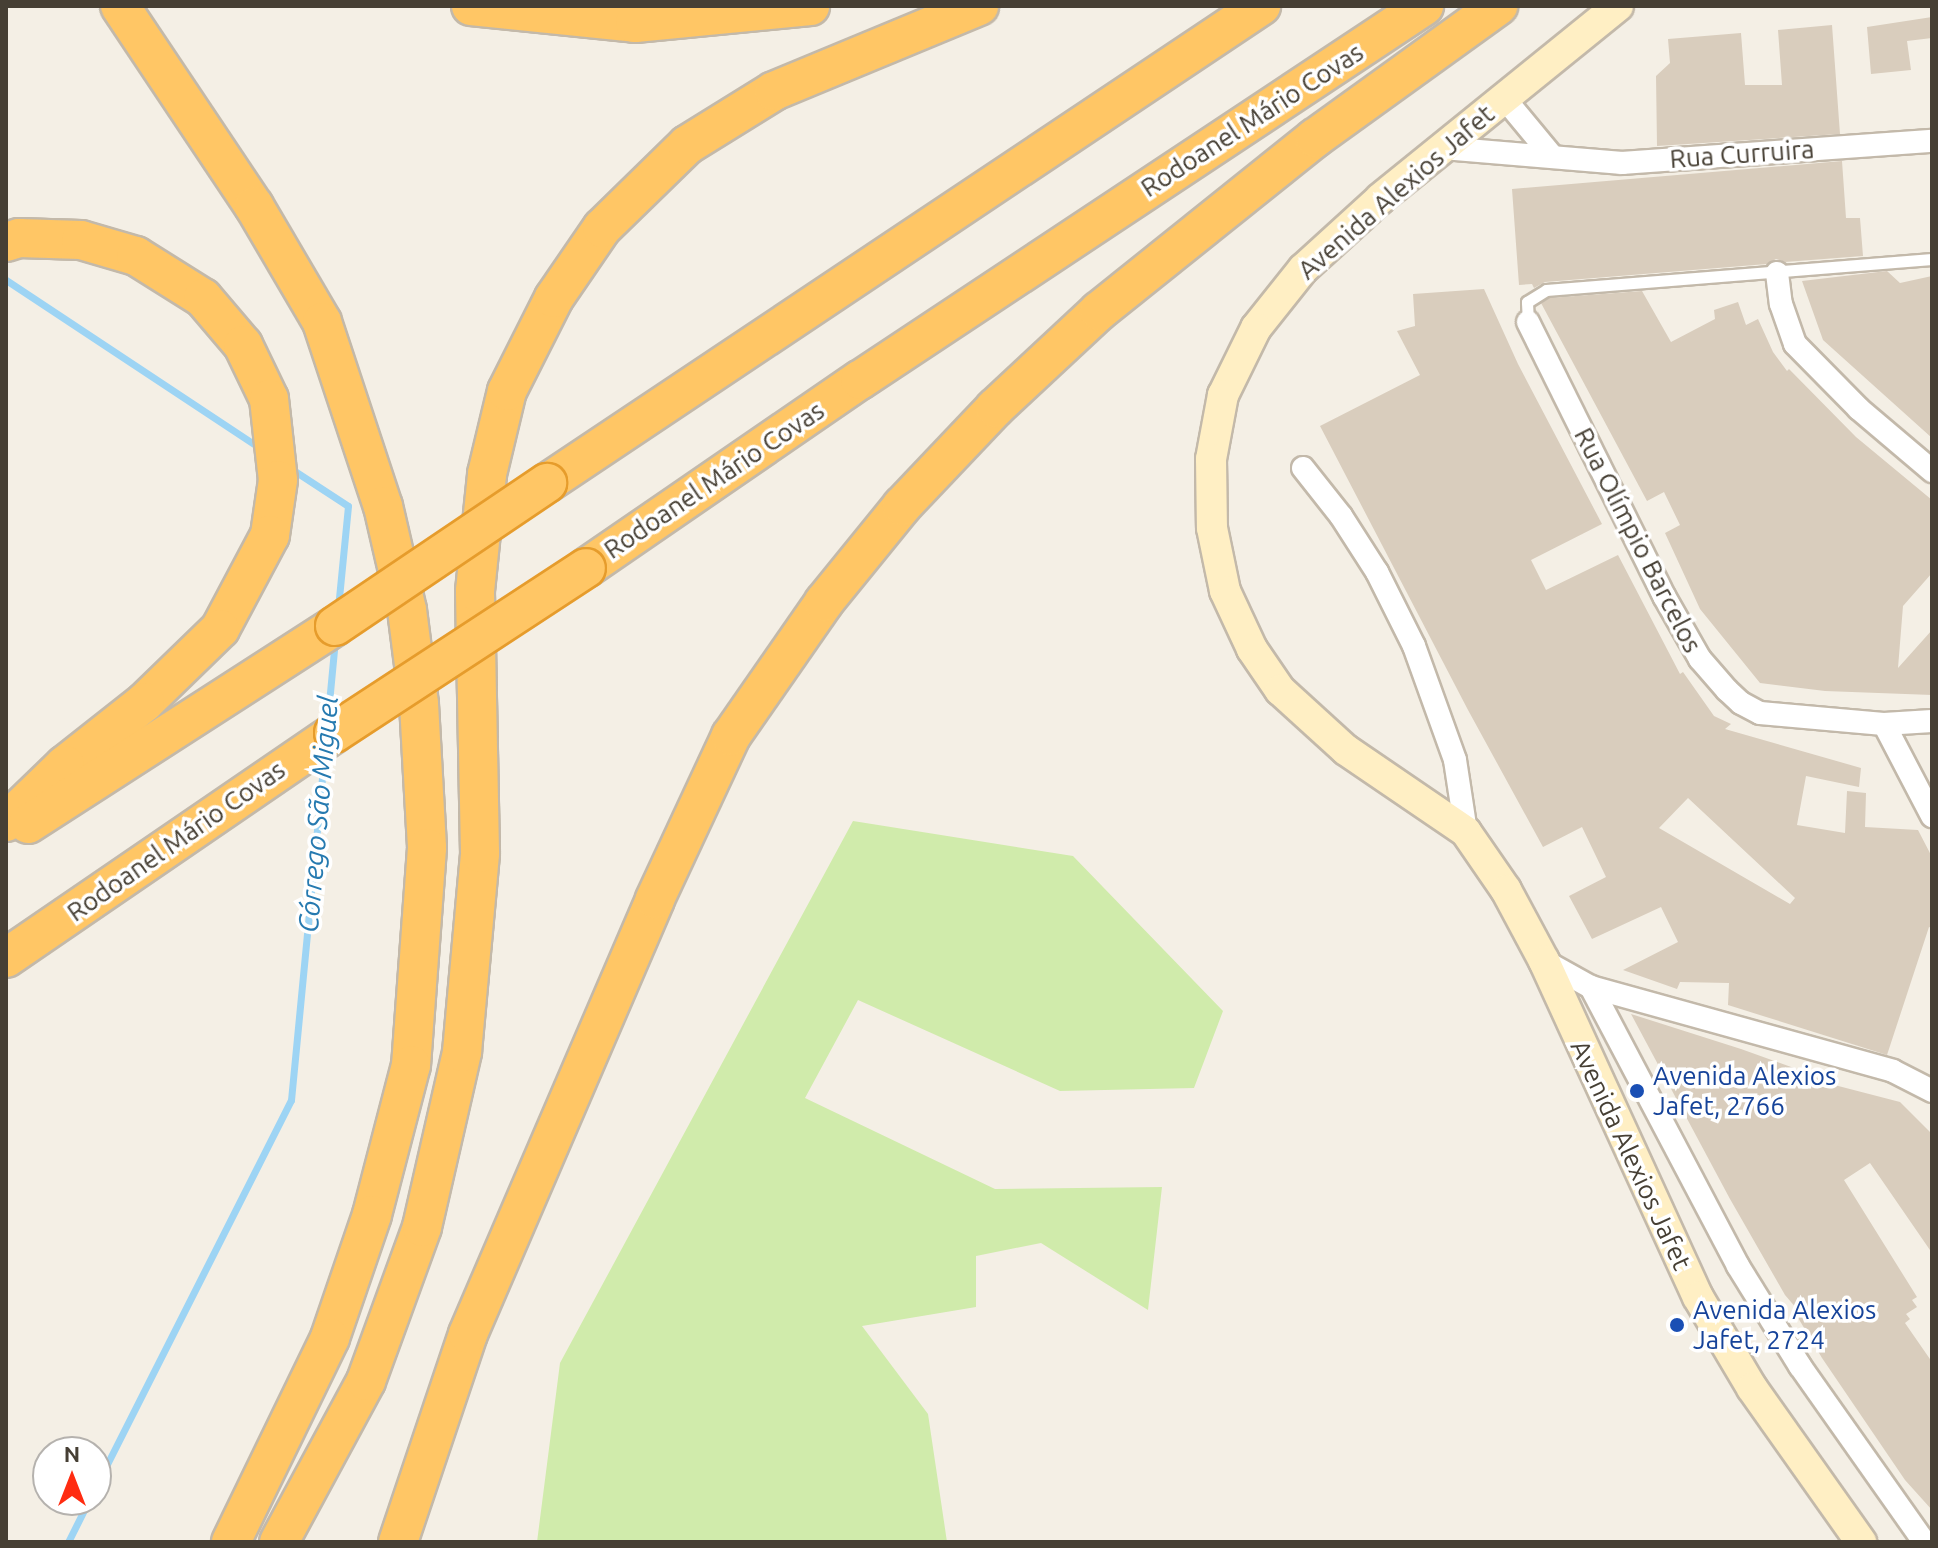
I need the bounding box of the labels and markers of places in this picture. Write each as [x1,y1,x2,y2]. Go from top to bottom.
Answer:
place label: Avenida Alexios Jafet, 2766 [1653,1060,1836,1122]
marker: Avenida Alexios Jafet, 2766 [1628,1082,1646,1100]
place label: Avenida Alexios Jafet, 2724 [1693,1294,1876,1356]
marker: Avenida Alexios Jafet, 2724 [1668,1316,1686,1334]

